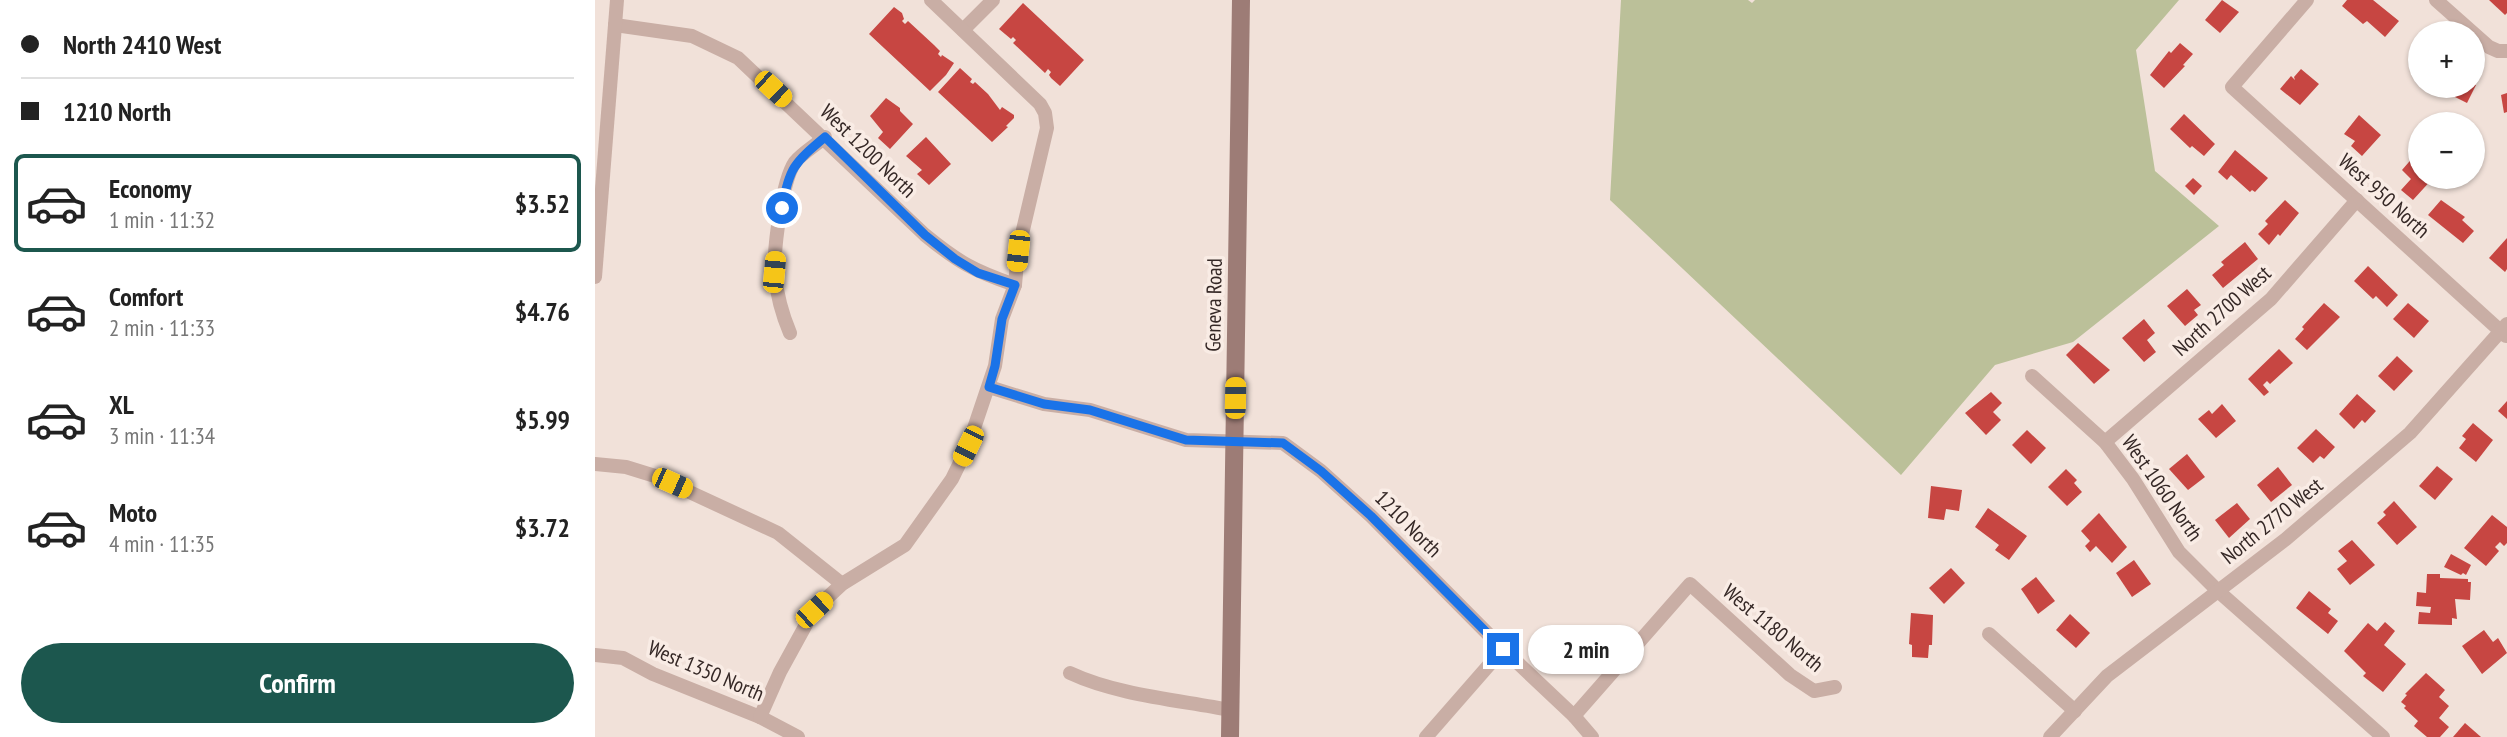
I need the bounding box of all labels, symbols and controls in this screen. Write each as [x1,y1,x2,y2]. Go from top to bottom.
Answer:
map controls [2408,21,2485,189]
button: + [2408,21,2485,98]
text: North 2410 West [63,28,221,61]
car [751,67,796,111]
text: 1210 North [63,95,171,128]
street label: West 1200 North [815,98,922,203]
button: − [2408,112,2485,189]
street label: West 950 North [2333,148,2436,244]
icon: car [25,172,88,235]
text: Economy [109,172,191,205]
text: $3.52 [515,187,570,220]
route start [766,192,798,224]
text: 1 min · 11:32 [109,205,215,234]
car [1006,229,1031,273]
car [762,250,787,294]
street label: Geneva Road [1199,258,1228,352]
street label: North 2700 West [2167,259,2277,362]
icon: car [25,280,88,343]
text: Comfort [109,280,183,313]
text: $4.76 [515,295,570,328]
text: 2 min · 11:33 [109,313,215,342]
car [1225,377,1246,419]
icon: car [25,388,88,451]
text: XL [109,388,134,421]
text: $5.99 [515,403,570,436]
text: 3 min · 11:34 [109,421,215,450]
car [950,423,987,469]
street label: West 1060 North [2116,429,2209,546]
car [649,465,696,501]
street label: North 2770 West [2215,471,2328,570]
street label: 1210 North [1369,484,1448,563]
icon: car [25,496,88,559]
text: Moto [109,496,157,529]
text: $3.72 [515,511,570,544]
text: 4 min · 11:35 [109,529,215,558]
street label: West 1180 North [1717,578,1829,678]
car [792,588,837,632]
callout: 2 min [1527,624,1643,674]
route end [1487,633,1519,665]
street label: West 1350 North [644,634,768,707]
text: 2 min [1563,635,1609,664]
button: Confirm [21,643,574,723]

